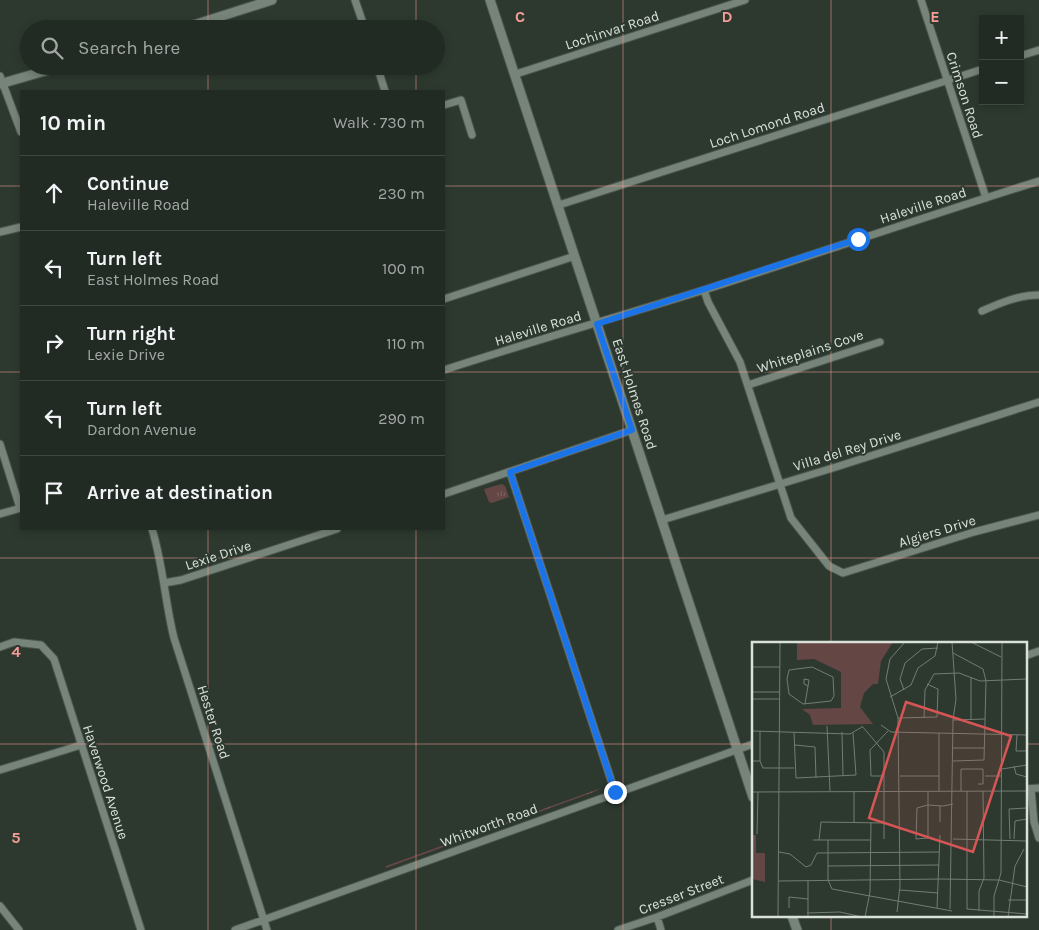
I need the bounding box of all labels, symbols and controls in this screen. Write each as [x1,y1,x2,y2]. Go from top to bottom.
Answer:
text: C [515,7,525,26]
street label: Lochinvar Road [563,7,661,54]
text: D [722,7,733,26]
text: E [930,7,940,26]
map controls [979,15,1024,105]
button: + [979,15,1024,60]
search box [20,20,445,75]
icon: search [38,34,66,62]
text: Search here [78,37,180,59]
street label: Crimson Road [943,50,987,141]
button: − [979,60,1024,105]
street label: Loch Lomond Road [707,99,827,152]
text: 10 min [40,111,106,135]
text: Walk · 730 m [333,113,425,132]
text: Continue [87,173,169,195]
icon: ahead [40,179,68,207]
street label: Haleville Road [878,183,969,227]
text: 230 m [378,184,425,203]
text: Haleville Road [87,195,190,214]
route start [847,228,870,251]
text: Turn left [87,248,162,270]
icon: left [40,254,68,282]
text: 100 m [382,259,425,278]
text: East Holmes Road [87,270,219,289]
street label: Haleville Road [493,307,584,350]
text: Turn right [87,323,176,345]
street label: Whiteplains Cove [755,326,866,377]
icon: right [40,329,68,357]
text: 110 m [386,334,425,353]
street label: East Holmes Road [609,337,660,452]
text: Lexie Drive [87,345,165,364]
text: Turn left [87,398,162,420]
icon: left [40,404,68,432]
text: 290 m [378,409,425,428]
text: Dardon Avenue [87,420,197,439]
street label: Villa del Rey Drive [791,426,903,475]
icon: arrive [40,479,68,507]
text: Arrive at destination [87,482,273,504]
street label: Algiers Drive [897,512,978,551]
street label: Lexie Drive [183,537,253,574]
text: 4 [11,642,21,661]
inset map [752,642,1026,918]
street label: Hester Road [194,683,234,761]
street label: Haverwood Avenue [79,723,132,842]
route end [604,781,627,804]
street label: Whitworth Road [438,800,540,851]
text: 5 [11,828,21,847]
street label: Cresser Street [636,870,726,918]

